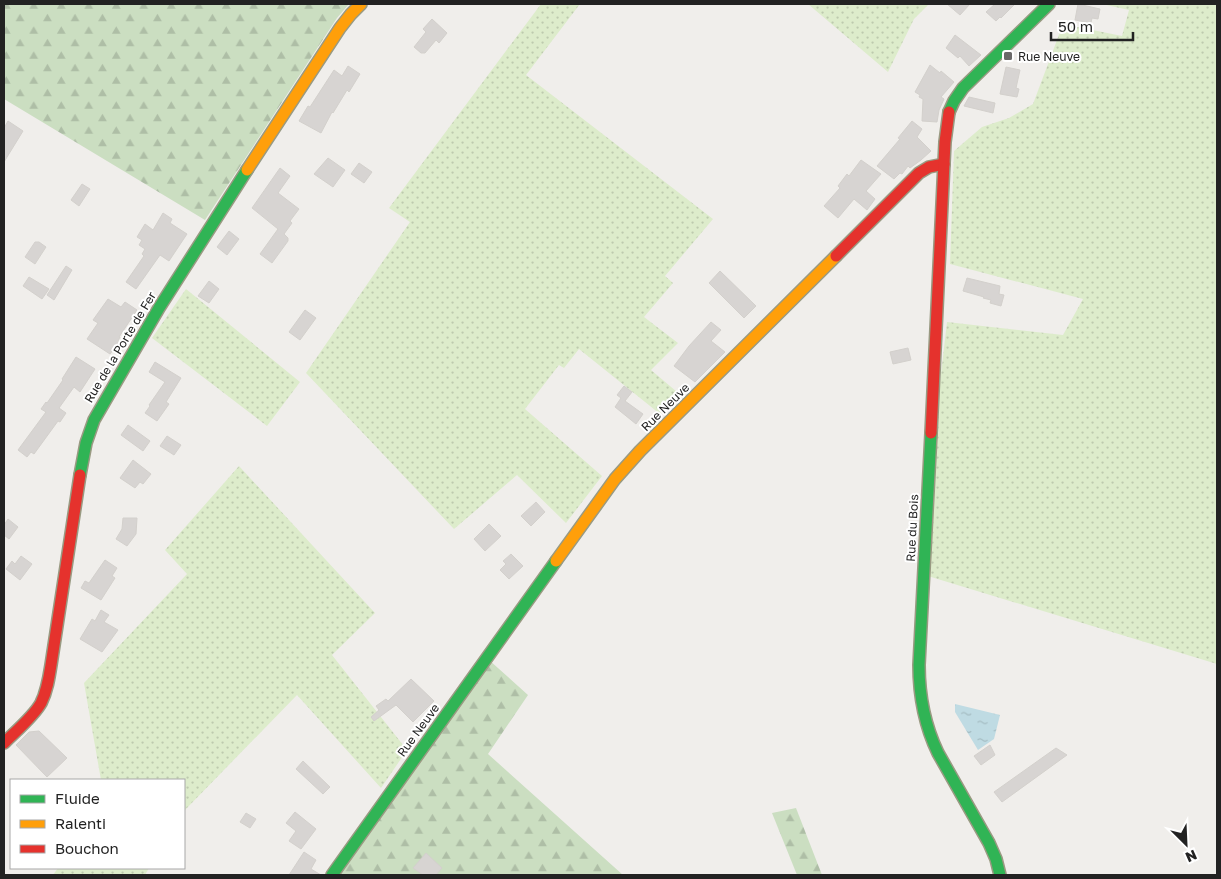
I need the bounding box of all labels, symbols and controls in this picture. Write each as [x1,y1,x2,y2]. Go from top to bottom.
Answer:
scale bar [1051,10,1134,42]
text: 50 m [1058,17,1093,35]
place label: Rue Neuve [1018,49,1080,64]
marker: Rue Neuve [1002,50,1014,62]
street label: Rue de la Porte de Fer [81,289,159,405]
street label: Rue Neuve [638,380,692,434]
street label: Rue du Bois [903,494,921,562]
street label: Rue Neuve [394,701,442,759]
legend [10,779,185,869]
text: Fluide [55,789,100,807]
text: Ralenti [55,814,106,832]
north arrow [1161,819,1211,869]
text: Bouchon [55,839,119,857]
text: N [1183,846,1200,866]

